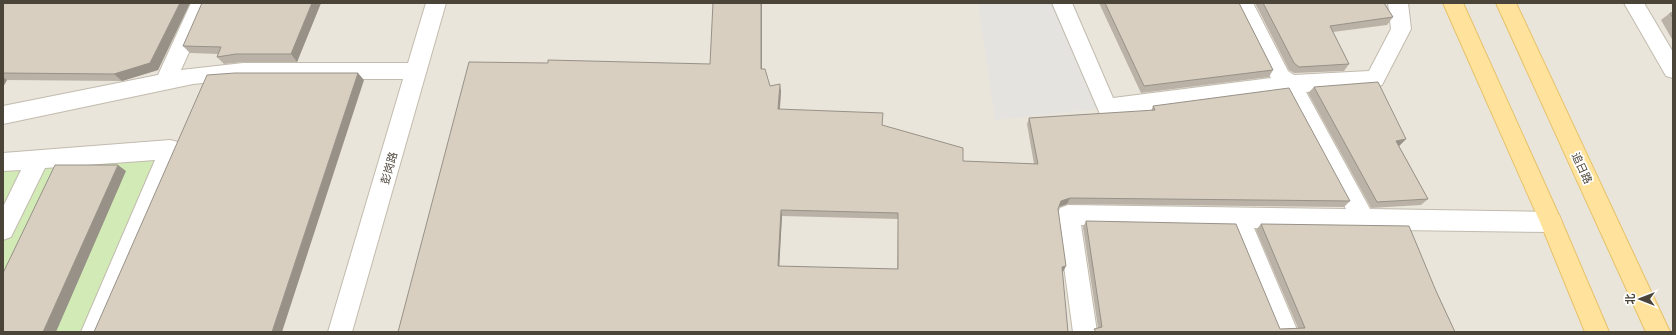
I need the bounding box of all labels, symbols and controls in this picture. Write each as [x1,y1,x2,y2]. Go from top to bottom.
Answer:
street label: 彭岗路 [379,150,399,186]
street label: 追日路 [1570,151,1594,185]
north arrow [1620,279,1660,319]
text: 北 [1624,294,1636,305]

